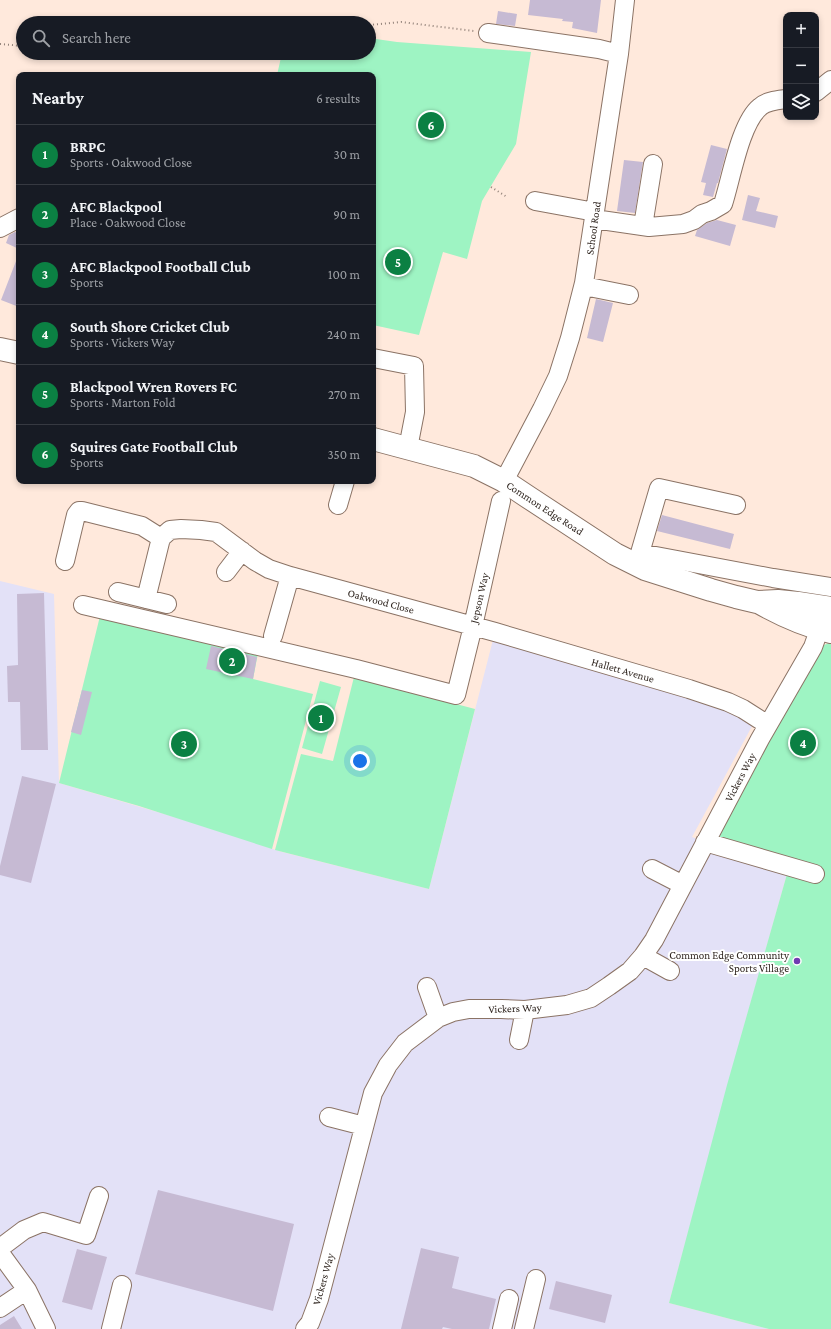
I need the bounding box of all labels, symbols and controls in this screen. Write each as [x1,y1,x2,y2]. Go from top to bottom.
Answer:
map controls [783,12,819,120]
button: + [783,12,819,48]
search box [16,16,376,60]
icon: search [30,27,52,49]
text: Search here [62,30,131,46]
button: − [783,48,819,84]
button: layers [783,84,819,120]
text: Nearby [32,89,84,108]
text: 6 results [316,91,360,106]
pin: 6 [418,110,444,140]
text: BRPC [70,139,105,155]
text: 1 [43,147,47,162]
text: 30 m [334,147,360,162]
text: Sports · Oakwood Close [70,155,192,170]
text: AFC Blackpool [70,199,162,215]
street label: School Road [583,200,603,255]
text: 2 [42,207,48,222]
text: 90 m [333,207,360,222]
text: Place · Oakwood Close [70,215,186,230]
pin: 5 [385,247,411,277]
text: AFC Blackpool Football Club [70,259,251,275]
text: 3 [42,267,48,282]
text: 100 m [328,267,360,282]
text: Sports [70,275,103,290]
text: South Shore Cricket Club [70,319,230,335]
text: 4 [41,327,49,342]
text: 240 m [327,327,360,342]
text: Sports · Vickers Way [70,335,174,350]
text: Blackpool Wren Rovers FC [70,379,237,395]
text: 5 [42,387,48,402]
text: 270 m [328,387,360,402]
text: Sports · Marton Fold [70,395,176,410]
text: Squires Gate Football Club [70,439,238,455]
text: 6 [41,447,49,462]
text: 350 m [327,447,360,462]
text: Sports [70,455,103,470]
street label: Common Edge Road [504,479,586,538]
street label: Jepson Way [467,571,492,626]
street label: Oakwood Close [346,586,416,616]
pin: 2 [219,646,245,676]
street label: Hallett Avenue [590,655,656,685]
pin: 1 [308,703,334,733]
pin: 4 [790,728,816,758]
pin: 3 [171,729,197,759]
street label: Vickers Way [722,750,759,804]
your location [350,751,370,771]
place label: Common Edge Community Sports Village [669,949,790,975]
marker: Common Edge Community Sports Village [792,956,802,966]
street label: Vickers Way [488,1001,543,1016]
street label: Vickers Way [310,1251,337,1307]

